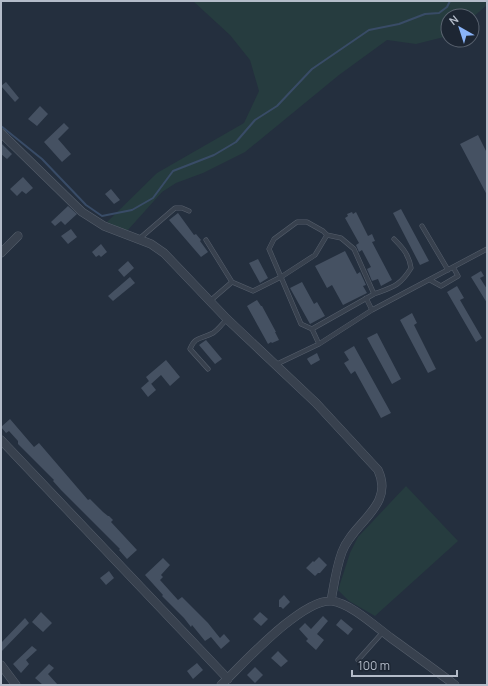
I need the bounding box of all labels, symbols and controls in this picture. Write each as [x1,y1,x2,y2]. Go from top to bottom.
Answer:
north arrow [440,8,480,48]
text: N [446,11,461,28]
scale bar [352,652,457,678]
text: 100 m [358,657,390,674]

